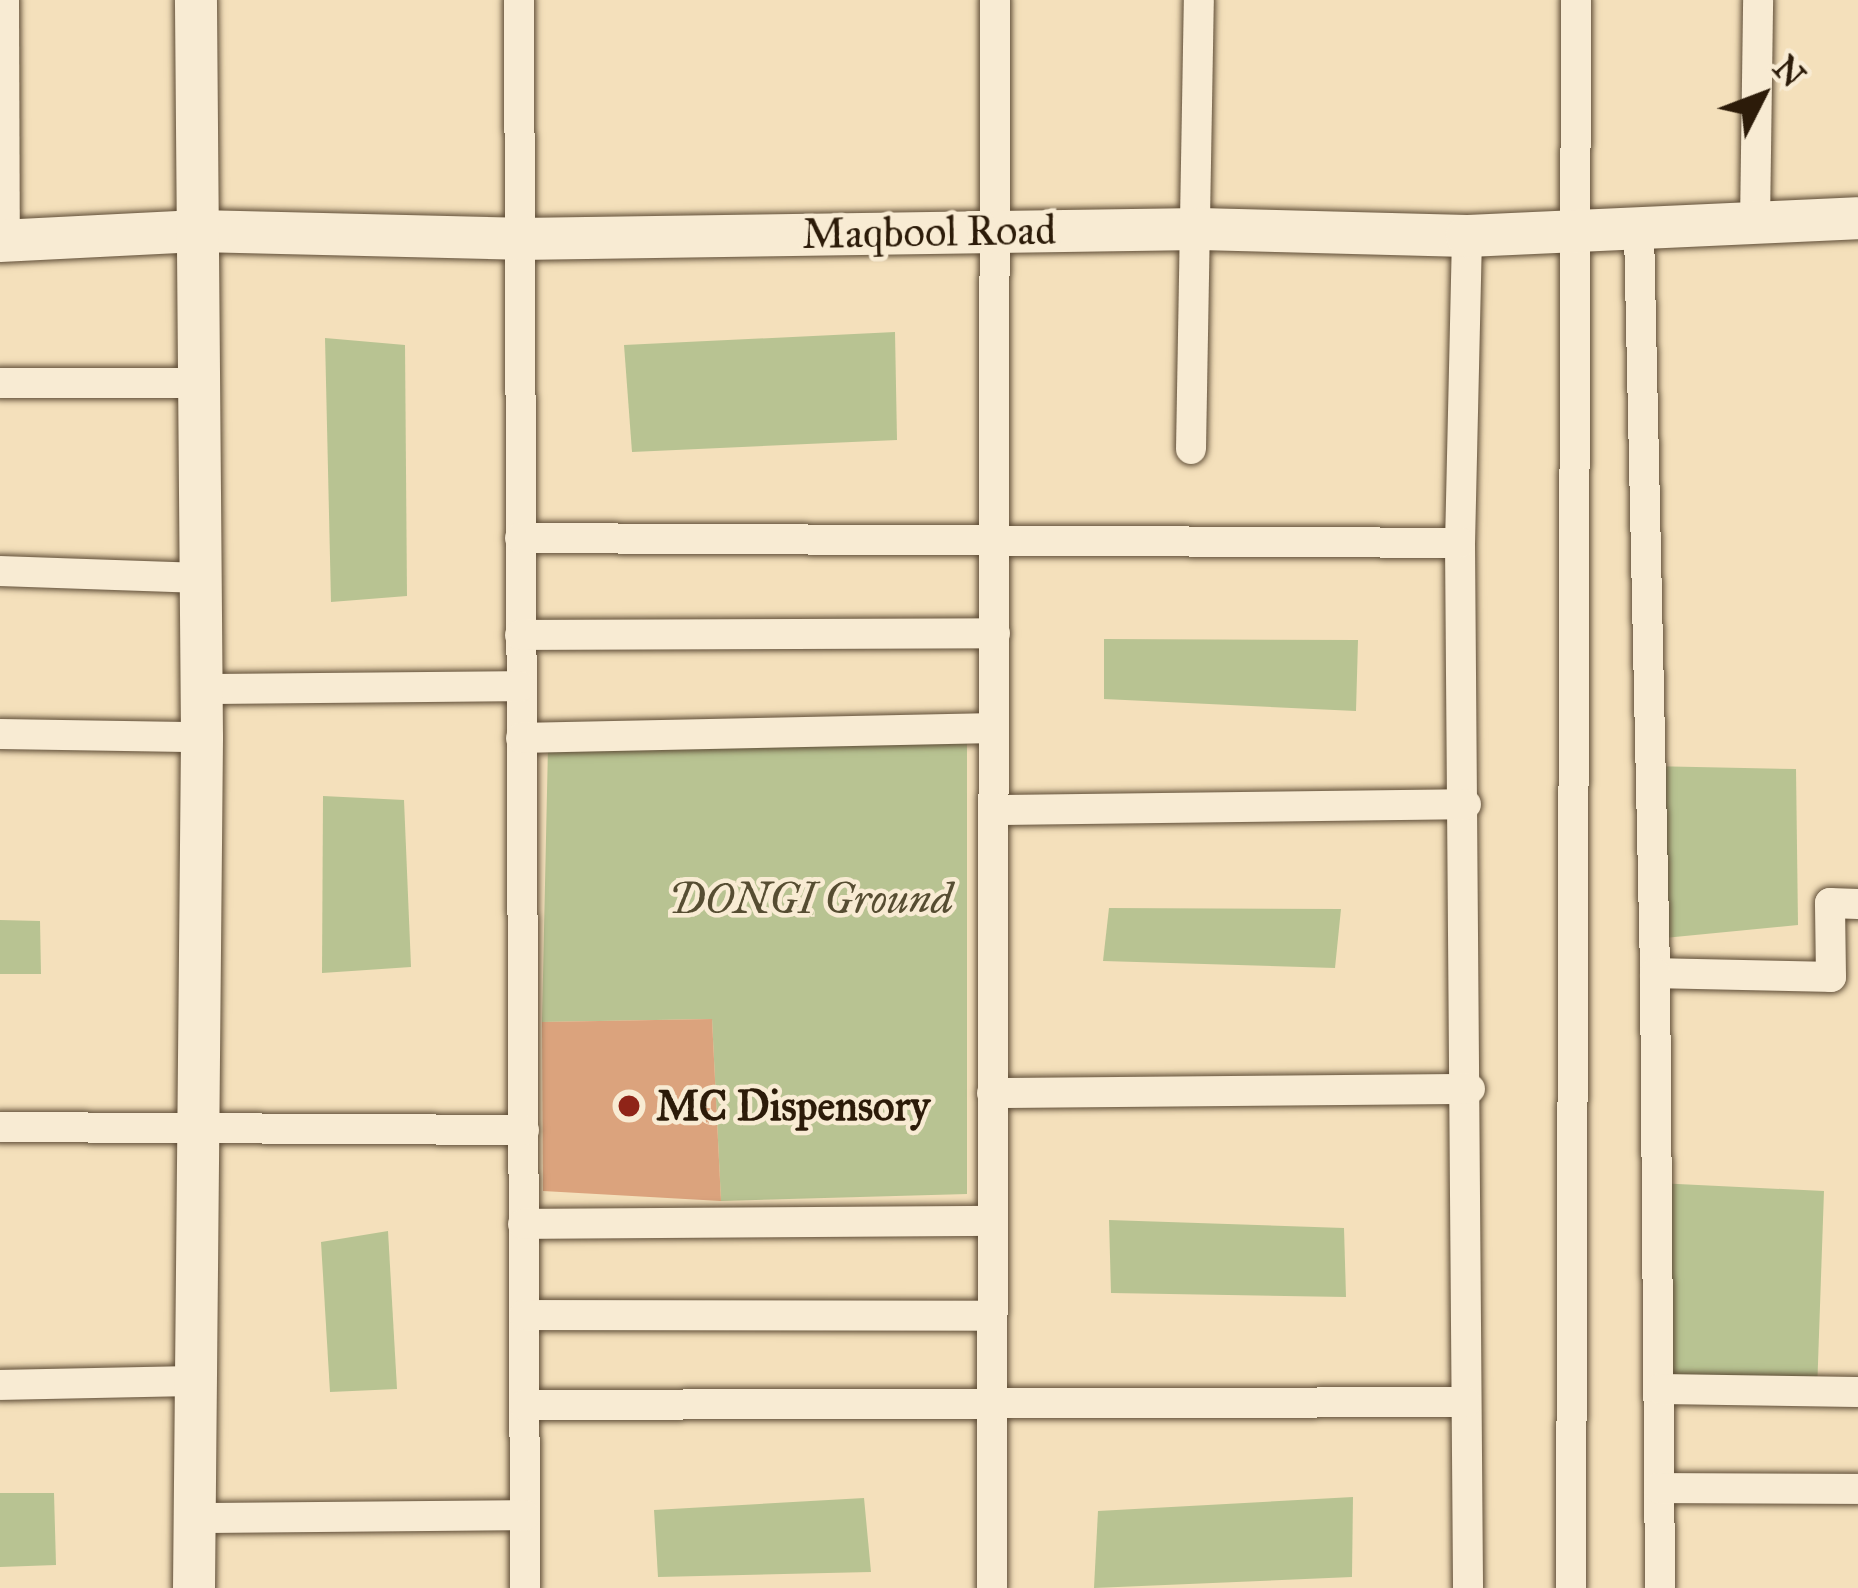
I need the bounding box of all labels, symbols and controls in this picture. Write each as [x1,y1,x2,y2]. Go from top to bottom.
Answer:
north arrow [1702,36,1822,156]
text: N [1765,48,1813,96]
street label: Maqbool Road [801,205,1057,259]
park label: DONGI Ground [669,874,953,924]
place label: MC Dispensory [656,1081,930,1131]
marker: MC Dispensory [613,1090,645,1122]

